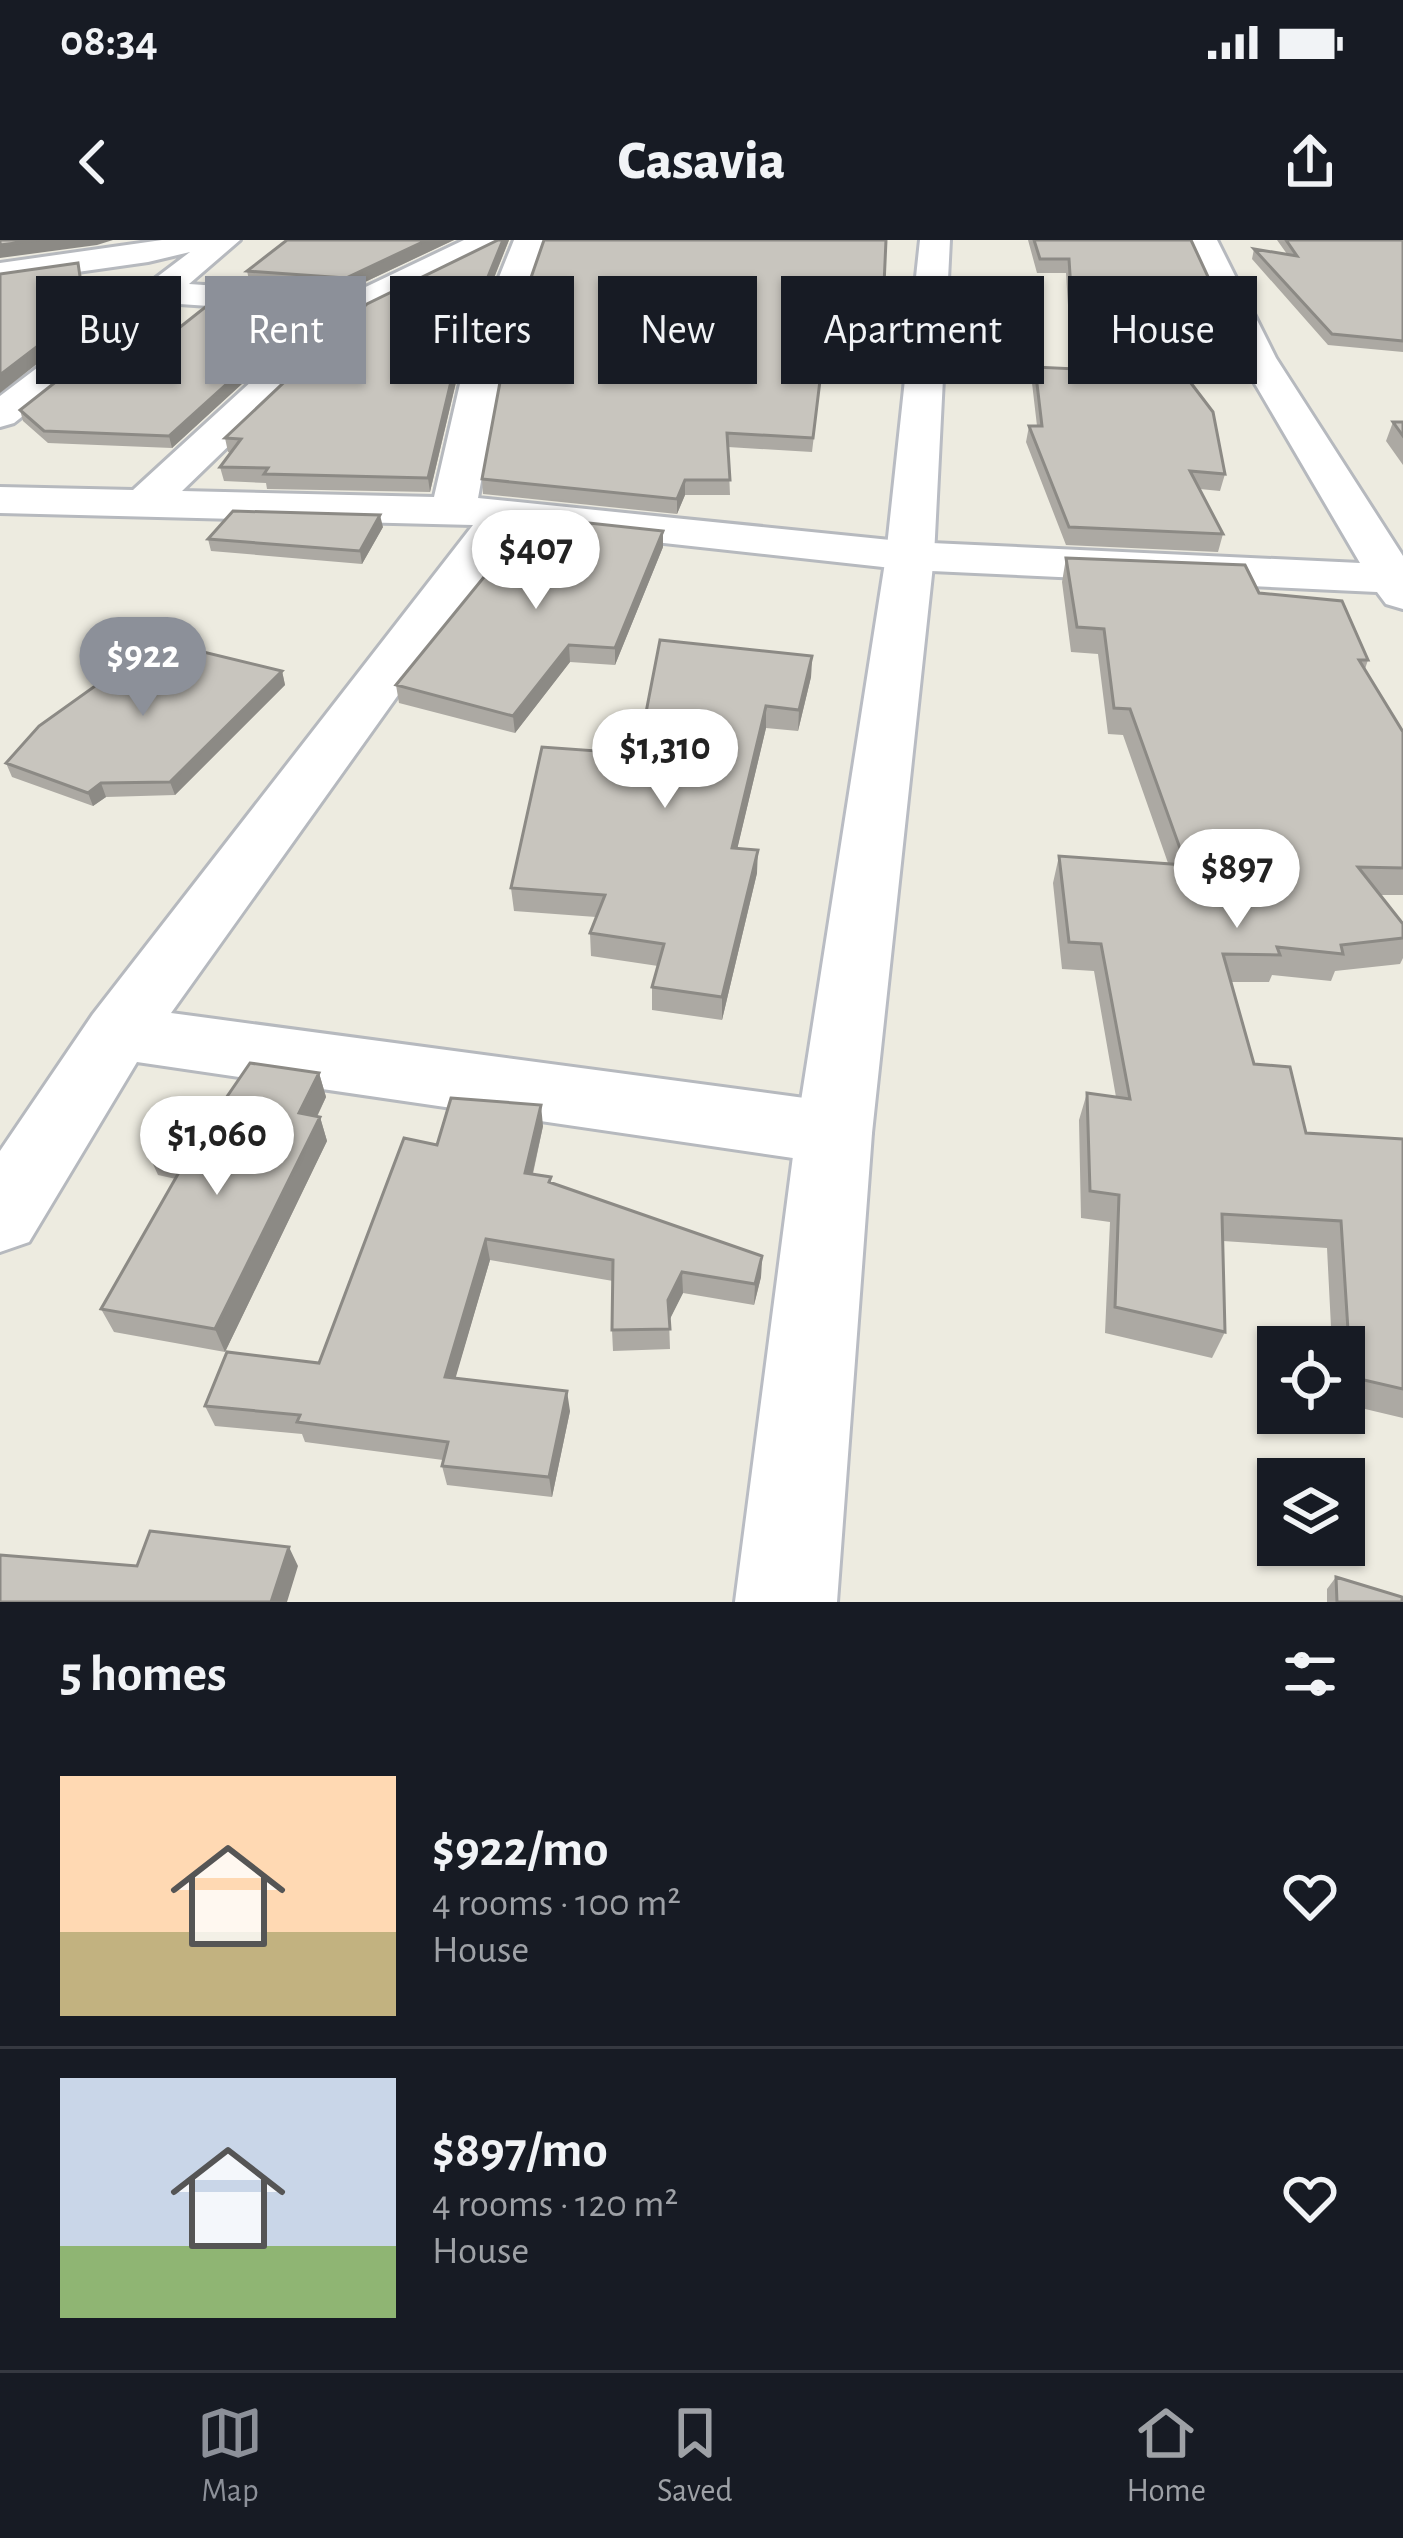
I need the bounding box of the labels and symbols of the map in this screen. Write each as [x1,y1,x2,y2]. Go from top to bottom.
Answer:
pin: $407 [465,510,607,612]
pin: $922 [72,617,214,719]
pin: $1,310 [567,709,763,811]
pin: $897 [1166,829,1308,931]
pin: $1,060 [119,1096,315,1198]

